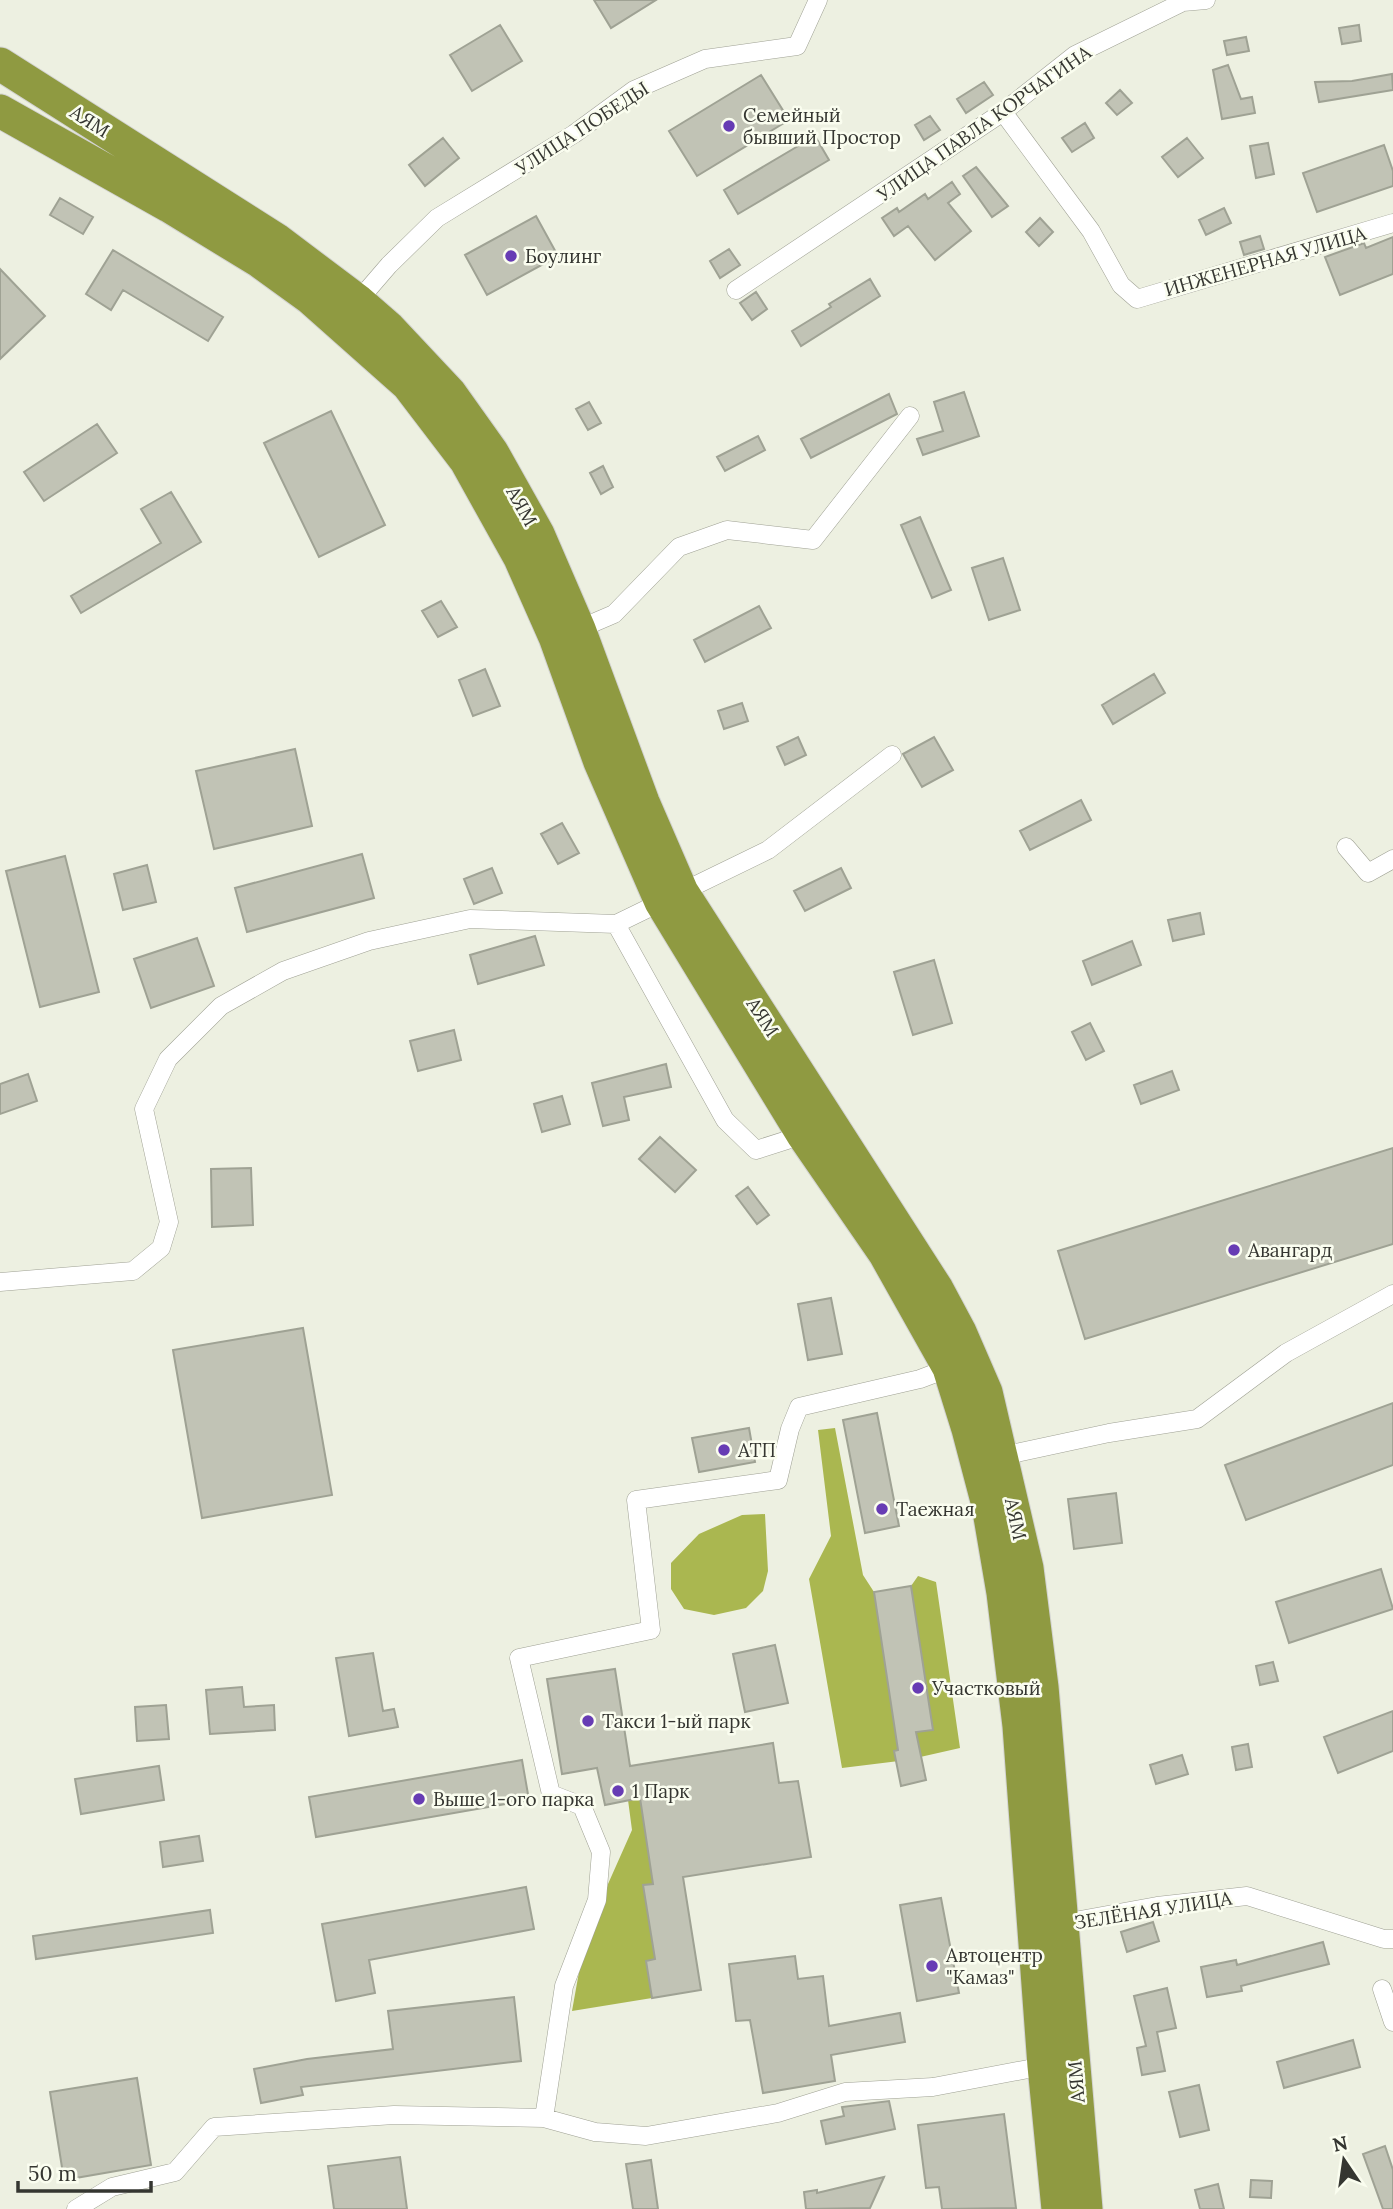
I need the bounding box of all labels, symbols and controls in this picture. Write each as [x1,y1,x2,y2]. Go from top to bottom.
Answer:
street label: УЛИЦА ПАВЛА КОРЧАГИНА [872,39,1097,207]
street label: УЛИЦА ПОБЕДЫ [510,76,653,181]
street label: АЯМ [65,99,114,143]
place label: Семейный бывший Простор [743,103,901,149]
marker: Семейный бывший Простор [721,118,737,134]
street label: ИНЖЕНЕРНАЯ УЛИЦА [1161,220,1370,301]
place label: Боулинг [525,244,602,268]
marker: Боулинг [503,248,519,264]
street label: АЯМ [501,481,543,530]
street label: АЯМ [741,992,785,1041]
place label: Авангард [1247,1238,1332,1262]
marker: Авангард [1226,1242,1242,1258]
place label: АТП [737,1438,776,1462]
marker: АТП [716,1442,732,1458]
street label: АЯМ [1000,1495,1032,1542]
place label: Таежная [896,1497,975,1521]
marker: Таежная [874,1501,890,1517]
place label: Участковый [931,1676,1041,1700]
marker: Участковый [910,1680,926,1696]
place label: Такси 1-ый парк [602,1709,751,1733]
marker: Такси 1-ый парк [580,1713,596,1729]
place label: 1 Парк [632,1779,690,1803]
marker: 1 Парк [610,1783,626,1799]
place label: Выше 1-ого парка [433,1787,595,1811]
marker: Выше 1-ого парка [411,1791,427,1807]
street label: ЗЕЛЁНАЯ УЛИЦА [1073,1886,1235,1934]
place label: Автоцентр "Камаз" [945,1943,1043,1989]
marker: Автоцентр "Камаз" [924,1958,940,1974]
street label: АЯМ [1062,2060,1090,2105]
north arrow [1309,2125,1379,2195]
text: N [1330,2130,1350,2157]
scale bar [18,2150,150,2194]
text: 50 m [28,2160,77,2187]

